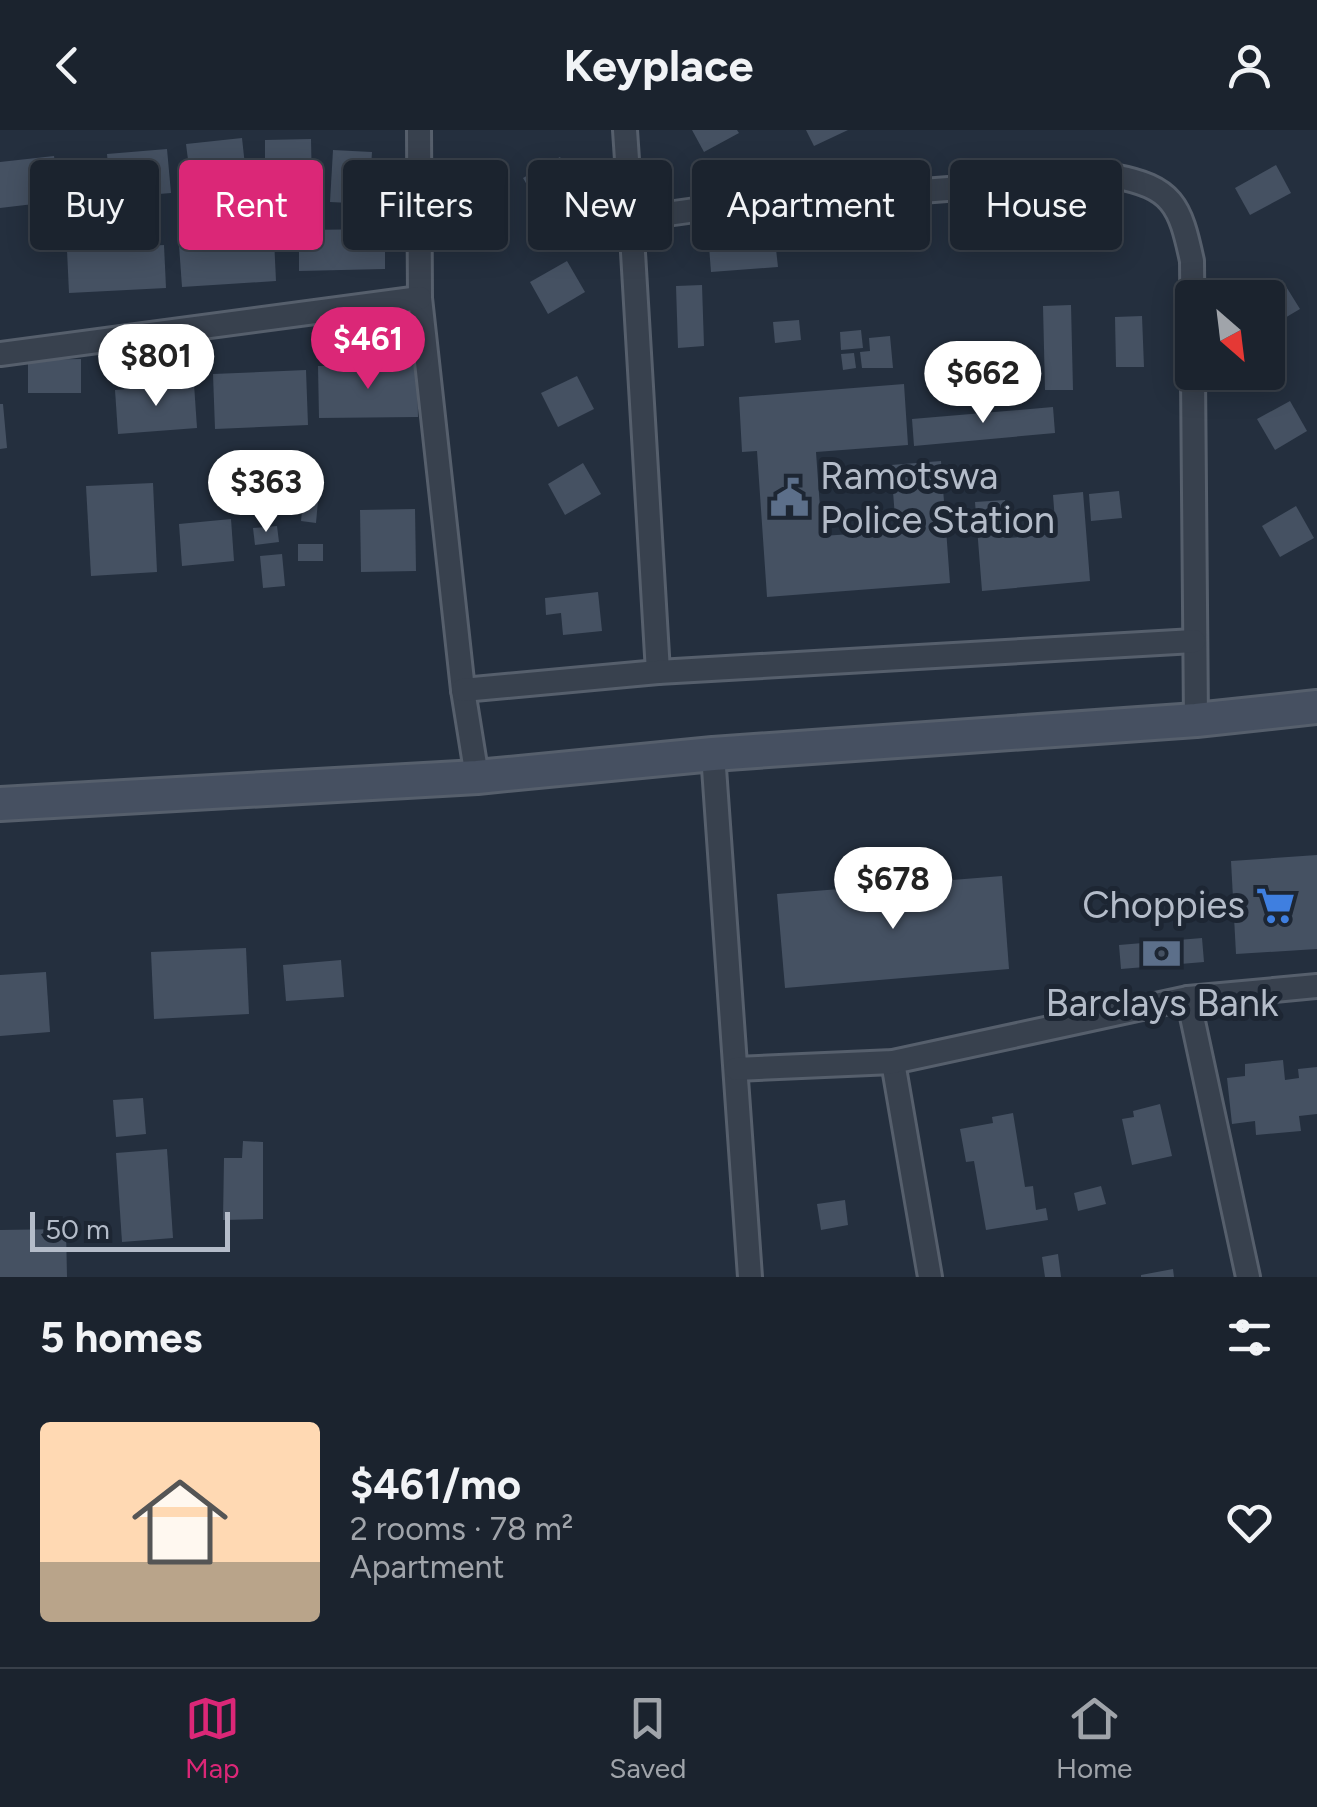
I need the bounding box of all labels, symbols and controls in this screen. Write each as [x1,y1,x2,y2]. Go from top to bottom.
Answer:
icon: back [40,38,95,93]
text: Keyplace [563,38,754,92]
icon: person [1222,38,1277,93]
chip: Buy [30,160,159,250]
chip: Rent [179,160,323,250]
chip: Filters [343,160,508,250]
chip: New [528,160,672,250]
chip: Apartment [692,160,930,250]
chip: House [950,160,1122,250]
north arrow [1175,280,1285,390]
map controls [1175,280,1285,390]
pin: $461 [309,307,427,392]
text: $461 [333,320,403,358]
pin: $801 [97,324,215,409]
text: $801 [120,337,192,375]
pin: $662 [924,341,1042,426]
text: $662 [946,354,1020,392]
pin: $363 [207,450,325,535]
place label: Ramotswa Police Station [820,453,1055,543]
text: $363 [230,463,302,501]
public building icon: Ramotswa Police Station [769,477,811,519]
pin: $678 [834,847,952,932]
text: $678 [856,860,930,898]
place label: Choppies [1082,882,1245,928]
supermarket icon: Choppies [1254,884,1296,926]
bank icon: Barclays Bank [1141,933,1183,975]
place label: Barclays Bank [1046,980,1279,1026]
scale bar [30,1207,230,1252]
text: 50 m [45,1212,110,1246]
icon: filters [1222,1310,1277,1365]
text: 5 homes [40,1312,202,1363]
text: $461/mo [350,1459,521,1510]
icon: home [120,1462,240,1582]
icon: heart [1222,1495,1277,1550]
text: 2 rooms · 78 m² [350,1510,573,1548]
text: Apartment [350,1548,504,1586]
tab: Map [185,1691,240,1785]
tab: Saved [609,1691,686,1785]
tab: Home [1056,1691,1132,1785]

